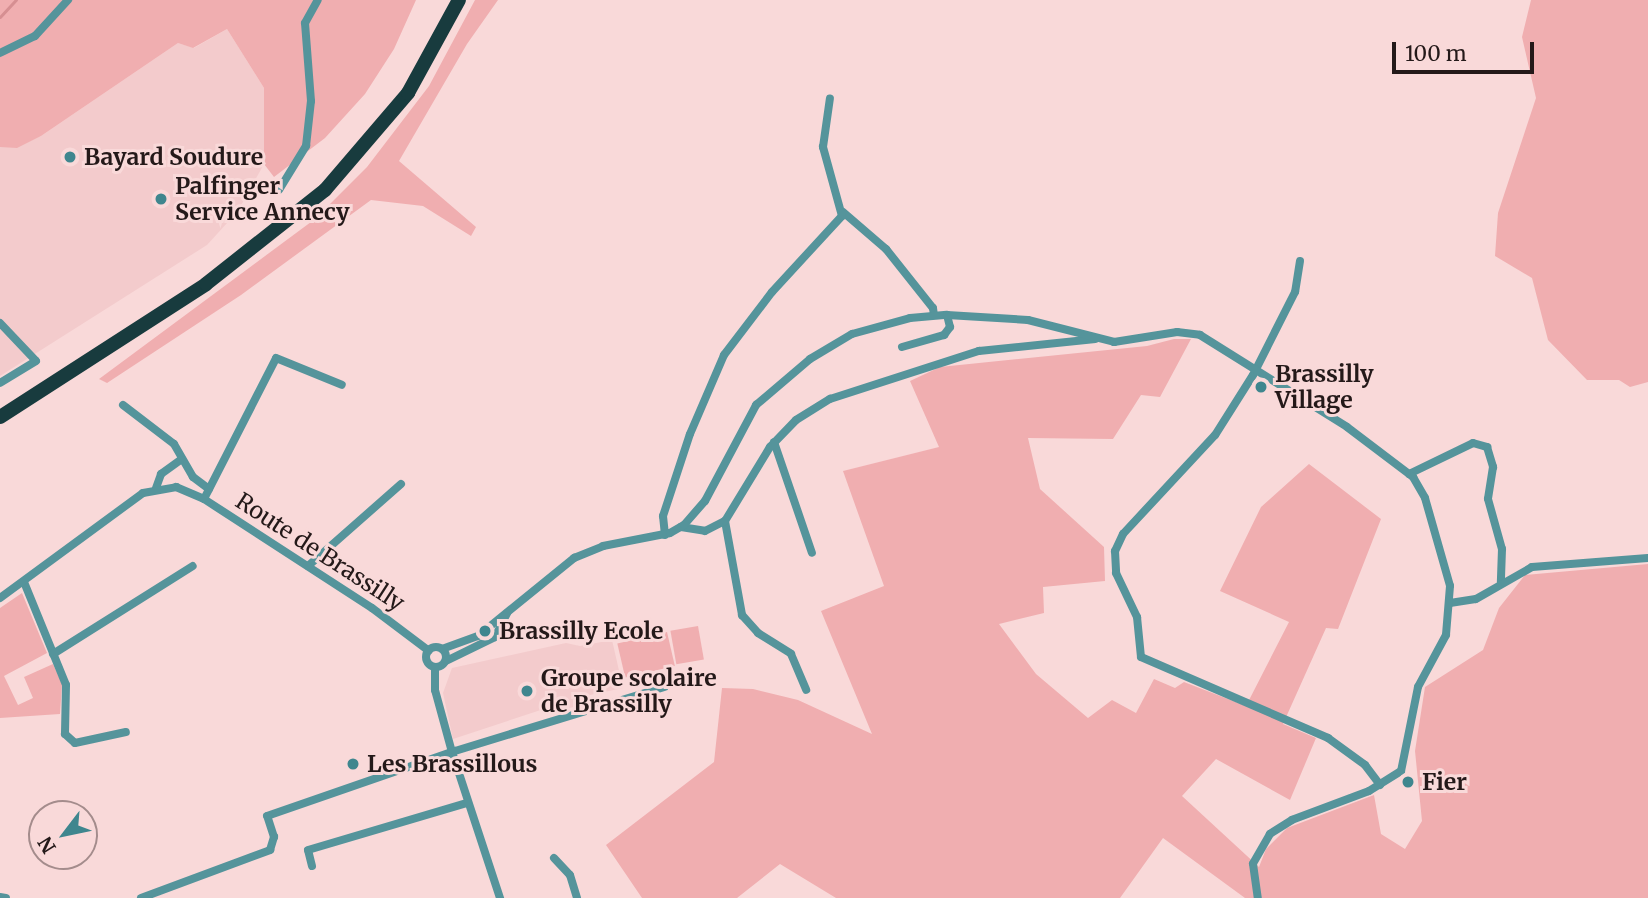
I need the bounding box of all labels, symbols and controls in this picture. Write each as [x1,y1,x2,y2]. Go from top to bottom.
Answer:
scale bar [1396,28,1538,72]
text: 100 m [1405,40,1467,67]
place label: Bayard Soudure [84,143,263,171]
marker: Bayard Soudure [62,149,78,165]
place label: Palfinger Service Annecy [175,172,350,226]
marker: Palfinger Service Annecy [153,191,169,207]
place label: Brassilly Village [1275,360,1374,414]
marker: Brassilly Village [1253,379,1269,395]
street label: Route de Brassilly [230,487,410,617]
place label: Brassilly Ecole [499,617,663,645]
marker: Brassilly Ecole [477,623,493,639]
place label: Groupe scolaire de Brassilly [541,664,717,718]
marker: Groupe scolaire de Brassilly [519,683,535,699]
place label: Les Brassillous [367,750,537,778]
marker: Les Brassillous [345,756,361,772]
place label: Fier [1422,768,1467,796]
marker: Fier [1400,774,1416,790]
north arrow [28,800,98,870]
text: N [33,832,61,858]

